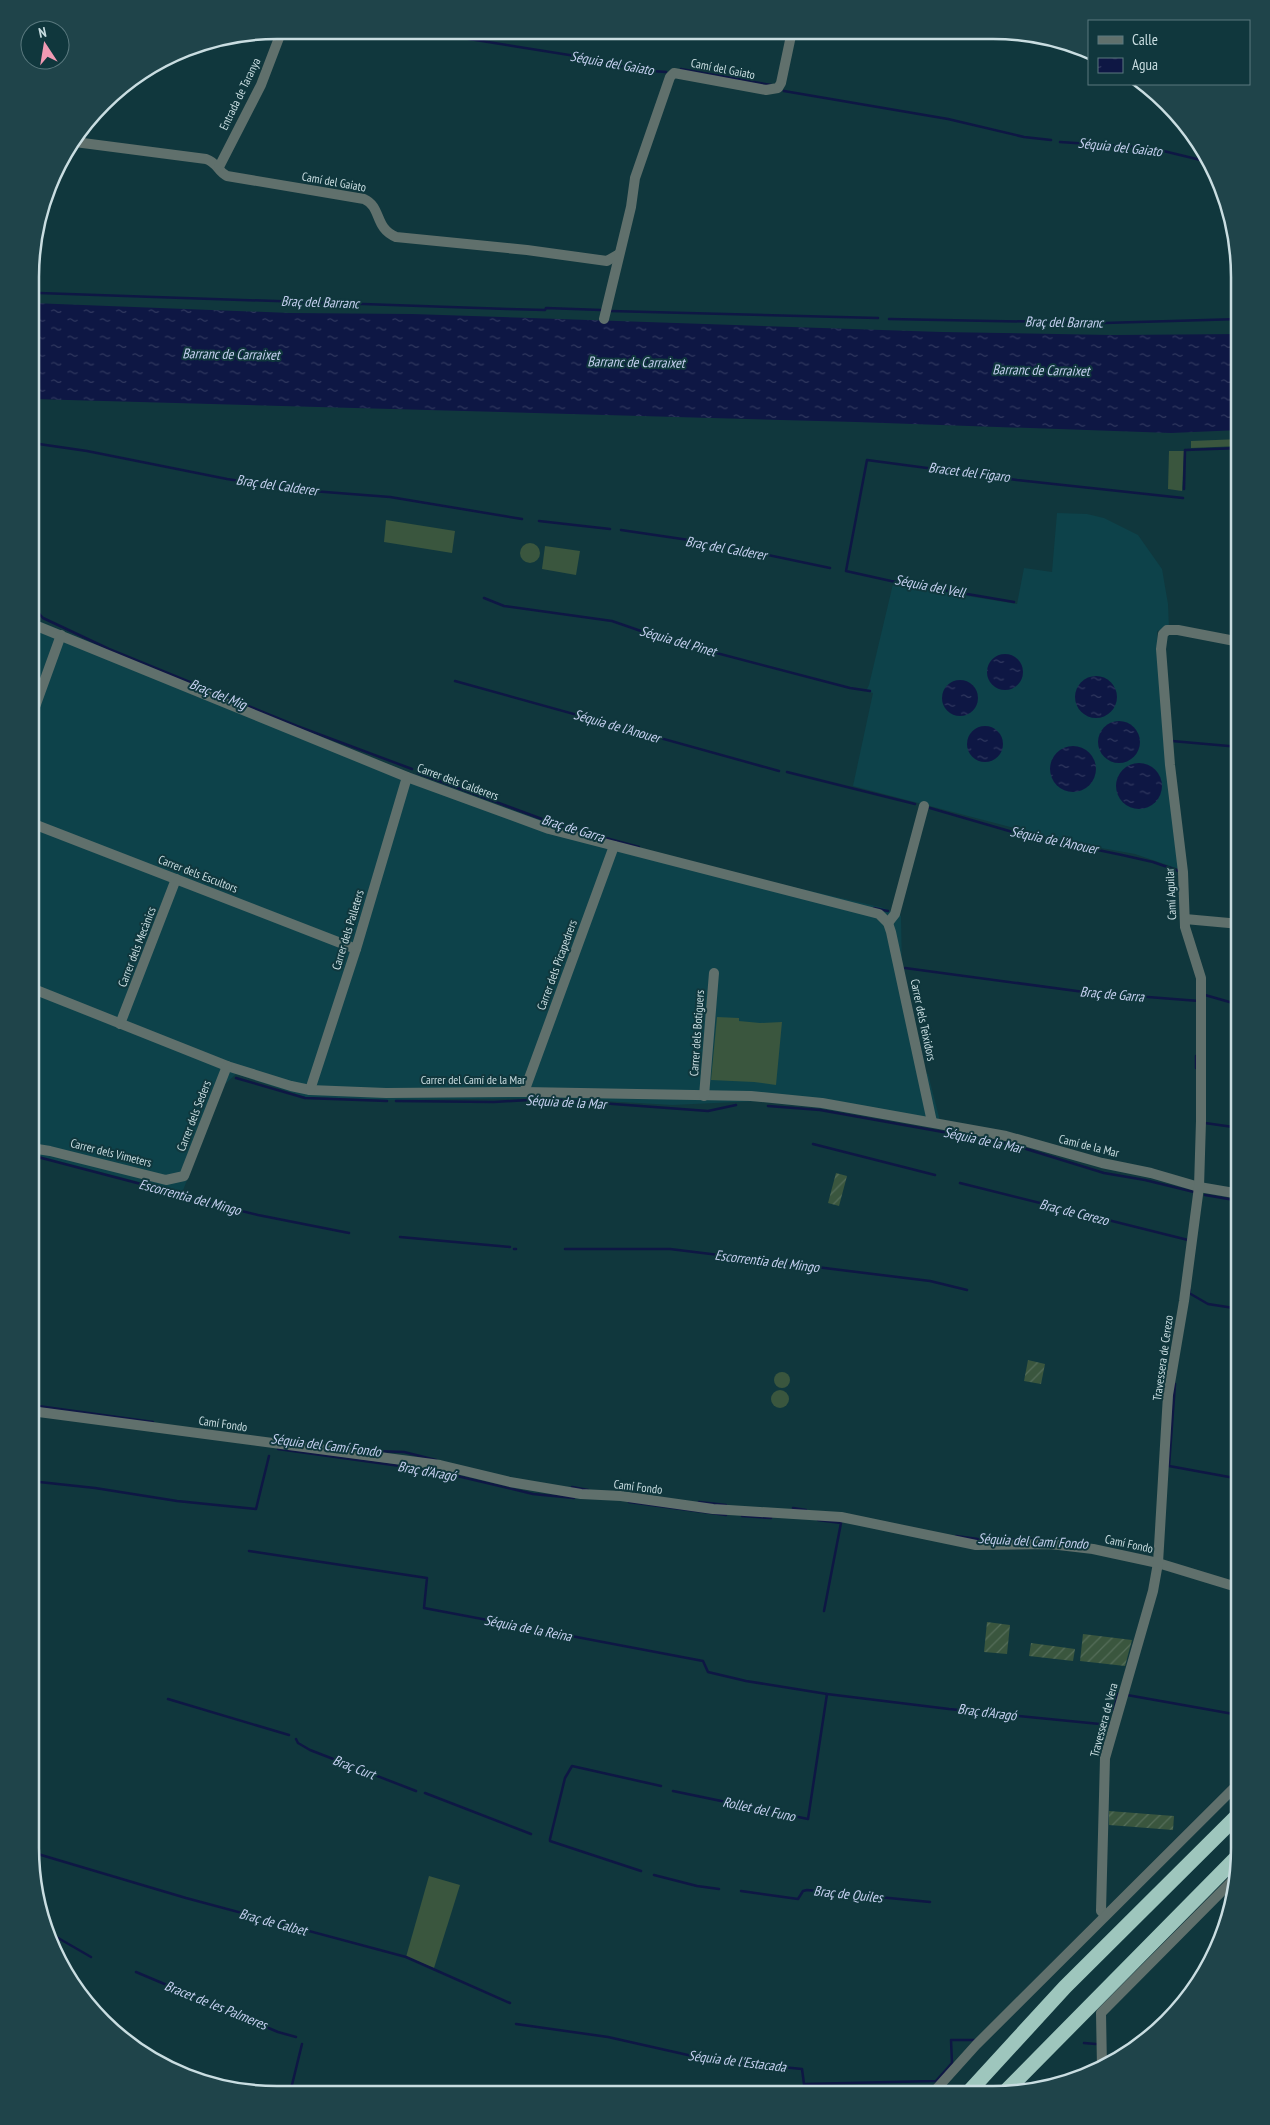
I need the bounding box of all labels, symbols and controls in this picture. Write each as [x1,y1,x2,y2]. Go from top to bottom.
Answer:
north arrow [20,20,70,70]
legend [1088,20,1250,85]
text: N [37,23,48,42]
text: Calle [1132,30,1158,49]
water label: Séquia del Gaiato [569,47,656,79]
street label: Entrada de Taranya [216,55,264,132]
street label: Camí del Gaiato [690,55,756,82]
text: Agua [1132,55,1158,74]
water label: Séquia del Gaiato [1077,134,1164,160]
street label: Camí del Gaiato [301,168,367,195]
water label: Braç del Barranc [281,292,361,312]
water label: Braç del Barranc [1025,312,1105,332]
water label: Barranc de Carraixet [182,344,282,364]
water label: Barranc de Carraixet [587,352,687,372]
water label: Barranc de Carraixet [992,360,1092,380]
water label: Bracet del Figaro [927,458,1012,486]
water label: Braç del Calderer [235,470,321,500]
water label: Braç del Calderer [684,532,770,564]
water label: Séquia del Vell [893,570,968,602]
water label: Séquia del Pinet [638,622,720,661]
water label: Braç del Mig [187,674,250,714]
water label: Séquia de l'Anouer [572,705,664,748]
street label: Carrer dels Calderers [415,760,501,803]
water label: Braç de Garra [540,810,608,846]
water label: Séquia de l'Anouer [1009,822,1102,859]
street label: Carrer dels Escultors [156,851,240,896]
street label: Camí Aguilar [1162,867,1179,920]
street label: Carrer dels Palleters [328,888,367,972]
street label: Carrer dels Mecànics [114,905,159,989]
street label: Carrer dels Picapedrers [533,918,580,1012]
street label: Carrer dels Teixidors [907,977,940,1062]
water label: Braç de Garra [1079,982,1146,1006]
street label: Carrer dels Botiguers [686,989,707,1077]
street label: Carrer del Camí de la Mar [421,1072,526,1087]
street label: Carrer dels Seders [173,1078,214,1153]
water label: Séquia de la Mar [525,1091,609,1113]
water label: Séquia de la Mar [942,1123,1026,1158]
street label: Camí de la Mar [1057,1131,1122,1160]
street label: Carrer dels Vimeters [69,1135,153,1170]
water label: Escorrentia del Mingo [137,1175,244,1220]
water label: Braç de Cerezo [1037,1195,1111,1230]
water label: Escorrentia del Mingo [714,1246,821,1276]
street label: Travessera de Cerezo [1149,1314,1176,1402]
street label: Camí Fondo [198,1413,248,1434]
water label: Séquia del Camí Fondo [270,1429,383,1461]
water label: Braç d'Aragó [396,1457,459,1485]
street label: Camí Fondo [613,1476,663,1497]
water label: Séquia del Camí Fondo [977,1529,1090,1553]
street label: Camí Fondo [1104,1531,1155,1556]
water label: Séquia de la Reina [483,1611,575,1646]
street label: Travessera de Vera [1086,1681,1121,1759]
water label: Braç d'Aragó [957,1699,1018,1725]
water label: Braç Curt [330,1751,380,1784]
water label: Rollet del Funo [721,1793,798,1826]
water label: Braç de Quiles [813,1881,885,1907]
water label: Braç de Calbet [237,1904,311,1940]
water label: Bracet de les Palmeres [162,1976,271,2034]
water label: Séquia de l'Estacada [687,2046,788,2076]

